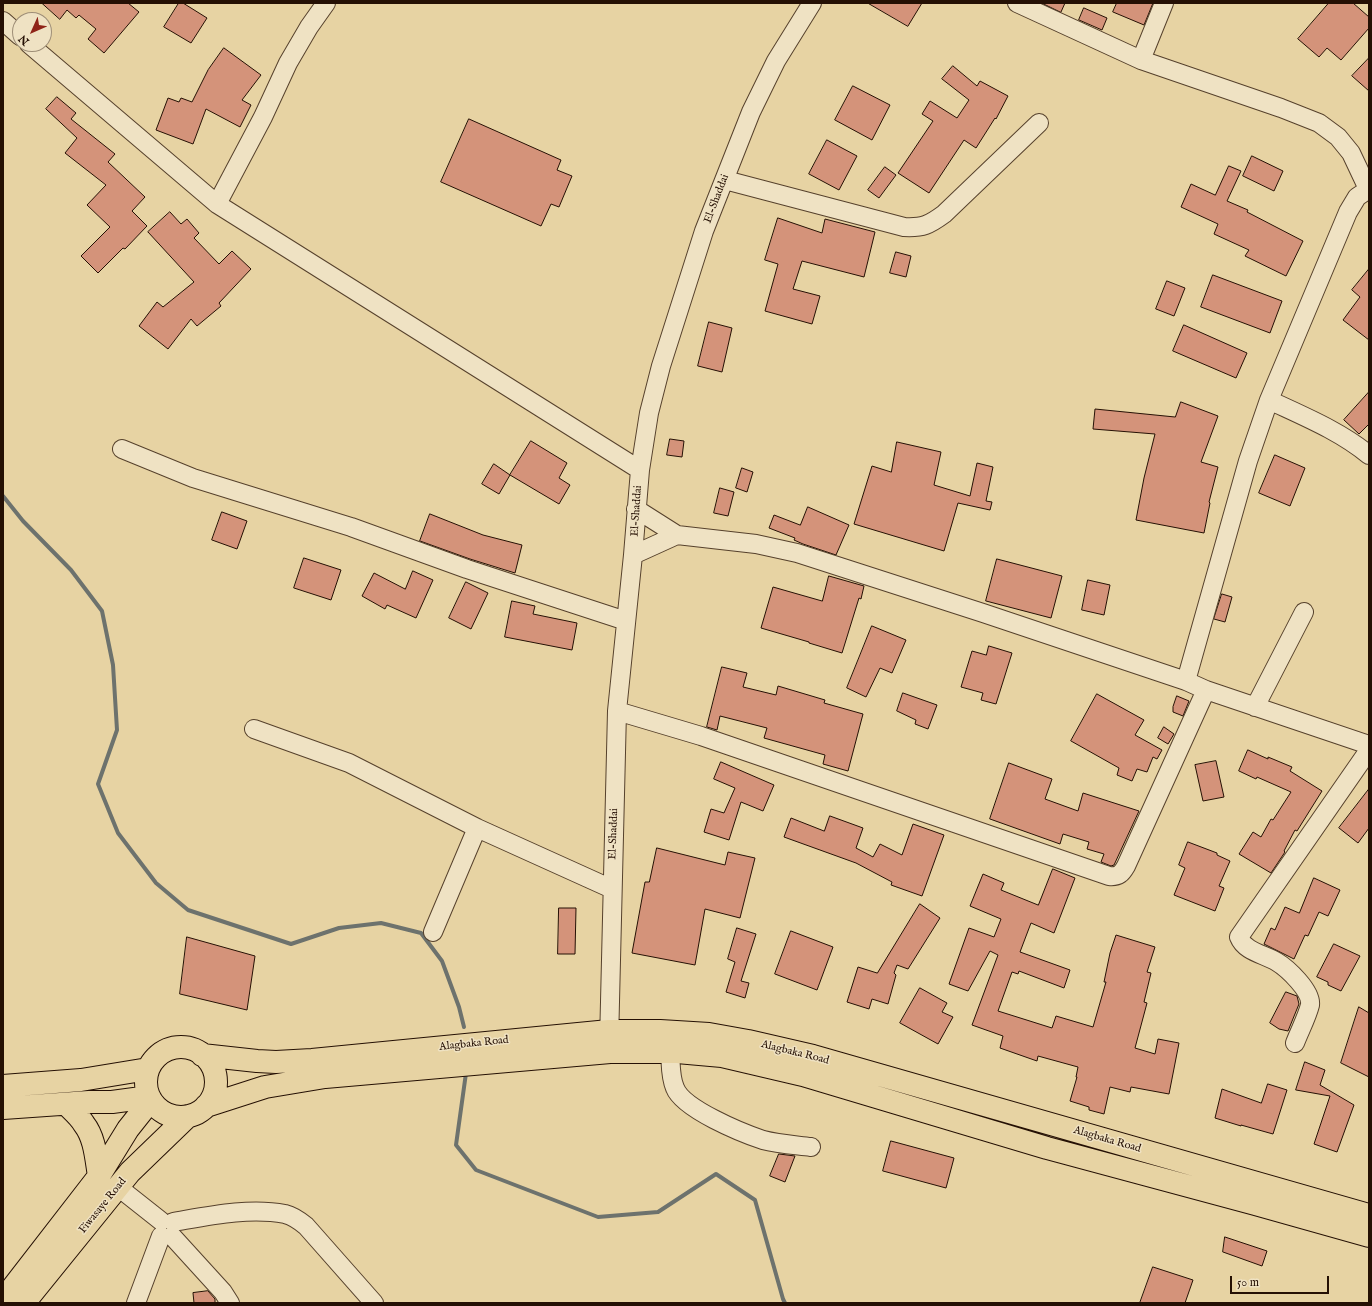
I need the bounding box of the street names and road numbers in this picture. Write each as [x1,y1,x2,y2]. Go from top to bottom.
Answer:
street label: El-Shaddai [702,173,732,225]
street label: El-Shaddai [629,485,645,537]
street label: El-Shaddai [607,808,621,860]
street label: Alagbaka Road [439,1034,509,1054]
street label: Alagbaka Road [760,1038,830,1068]
street label: Alagbaka Road [1072,1124,1142,1156]
street label: Fiwasaye Road [76,1175,130,1237]

